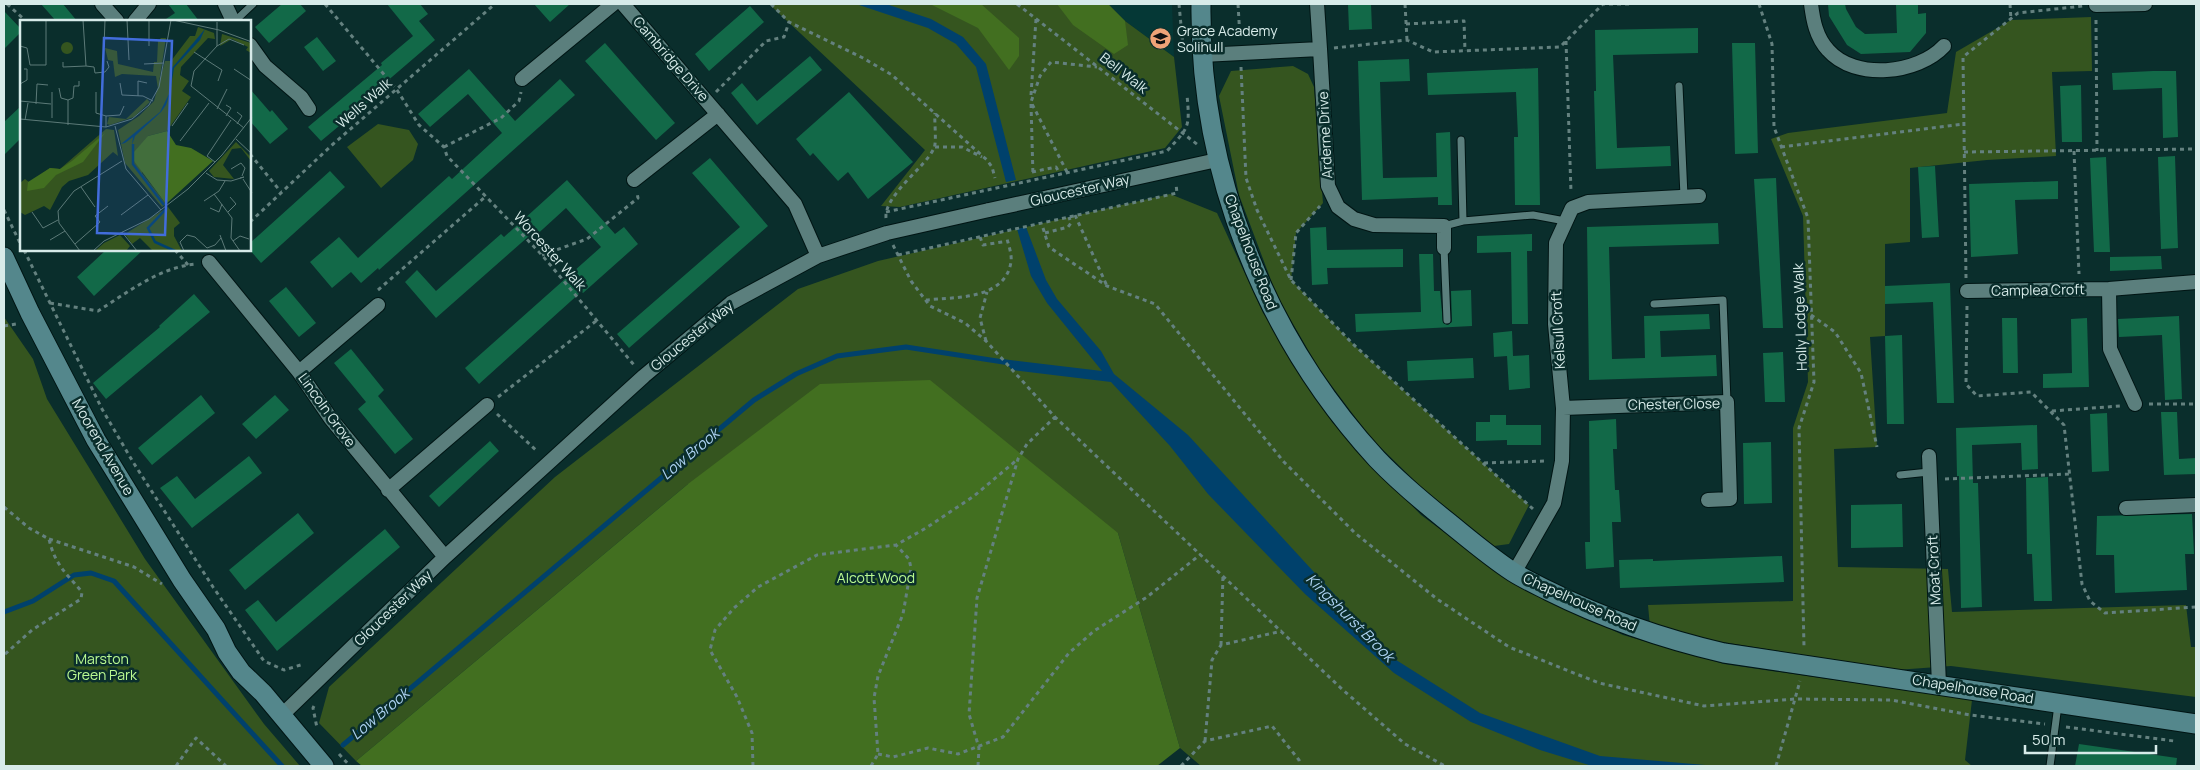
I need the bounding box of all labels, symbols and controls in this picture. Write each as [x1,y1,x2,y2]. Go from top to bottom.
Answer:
street label: Cambridge Drive [629,12,714,105]
inset map [20,20,251,251]
place label: Grace Academy Solihull [1177,21,1278,56]
school or university icon: Grace Academy Solihull [1149,27,1173,51]
street label: Bell Walk [1096,48,1153,98]
street label: Wells Walk [332,73,396,132]
street label: Arderne Drive [1313,91,1336,179]
street label: Gloucester Way [1028,169,1132,210]
street label: Chapelhouse Road [1221,191,1282,312]
street label: Worcester Walk [510,207,592,295]
street label: Holly Lodge Walk [1788,262,1811,371]
street label: Camplea Croft [1991,279,2085,300]
street label: Kelsull Croft [1546,290,1569,369]
street label: Gloucester Way [646,296,738,375]
street label: Lincoln Grove [294,369,361,450]
street label: Chester Close [1628,393,1720,414]
street label: Moorend Avenue [68,395,139,498]
water label: Low Brook [656,421,725,484]
street label: Moat Croft [1922,534,1945,605]
street label: Gloucester Way [350,565,436,650]
park label: Alcott Wood [837,568,915,587]
street label: Chapelhouse Road [1520,568,1640,635]
water label: Kingshurst Brook [1301,569,1401,668]
park label: Marston Green Park [67,649,138,684]
street label: Chapelhouse Road [1911,670,2035,707]
water label: Low Brook [346,681,415,744]
scale bar [2025,722,2156,754]
text: 50 m [2032,729,2066,750]

